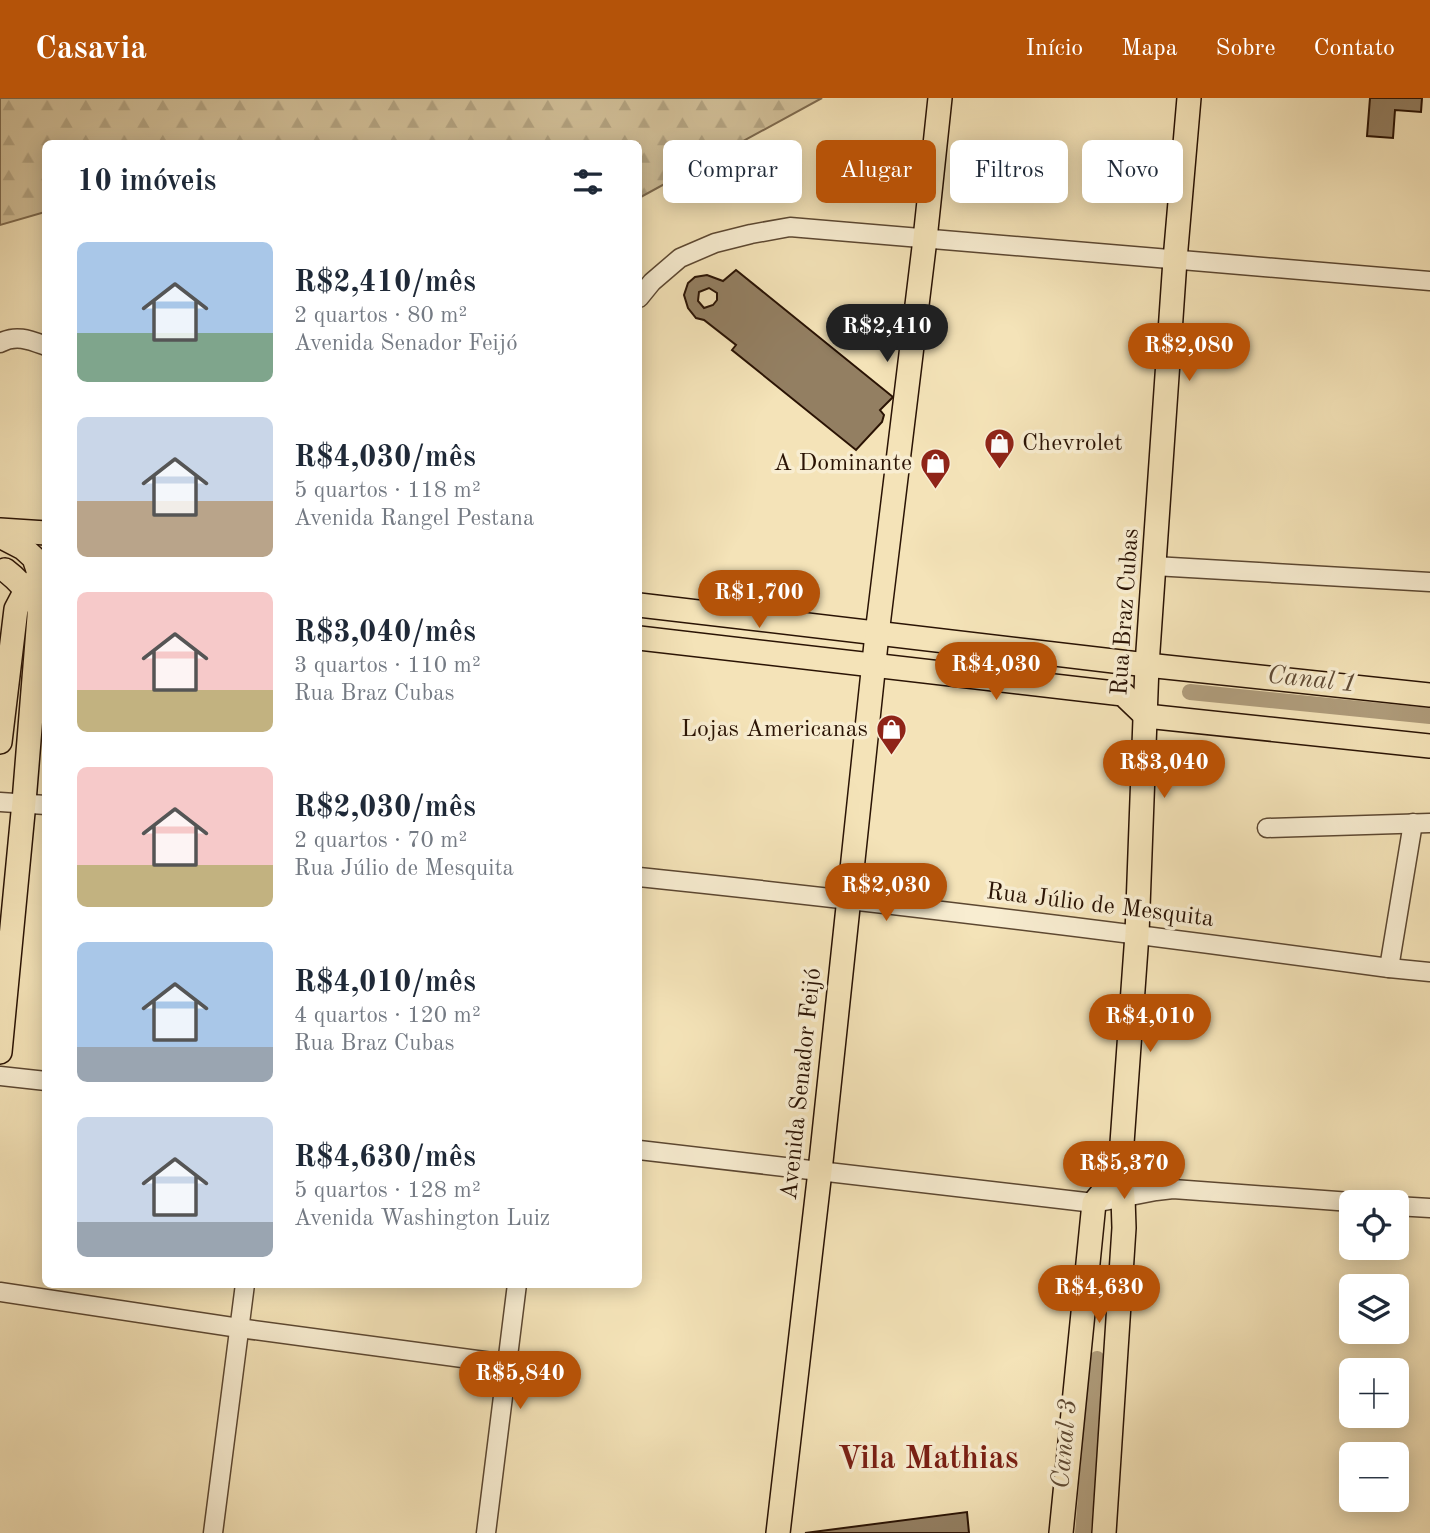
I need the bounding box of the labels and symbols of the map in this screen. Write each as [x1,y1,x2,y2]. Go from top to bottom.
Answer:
pin: R$2,410 [822,304,952,364]
pin: R$2,080 [1124,324,1254,383]
shop icon: Chevrolet [982,427,1016,471]
place label: Chevrolet [1022,432,1123,456]
shop icon: A Dominante [918,447,952,491]
place label: A Dominante [774,452,912,476]
street label: Rua Braz Cubas [1108,528,1144,696]
pin: R$1,700 [694,570,824,630]
pin: R$4,030 [931,642,1061,702]
water label: Canal 1 [1266,662,1358,698]
shop icon: Lojas Americanas [874,713,908,757]
place label: Lojas Americanas [681,718,868,742]
pin: R$3,040 [1099,740,1229,800]
pin: R$2,030 [821,864,951,923]
street label: Rua Júlio de Mesquita [985,880,1215,932]
street label: Avenida Senador Feijó [778,967,826,1201]
pin: R$4,010 [1085,995,1215,1054]
pin: R$5,370 [1059,1142,1189,1201]
pin: R$4,630 [1034,1266,1164,1325]
pin: R$5,840 [455,1352,585,1411]
water label: Canal 3 [1048,1398,1082,1490]
district label: Vila Mathias [838,1444,1019,1476]

